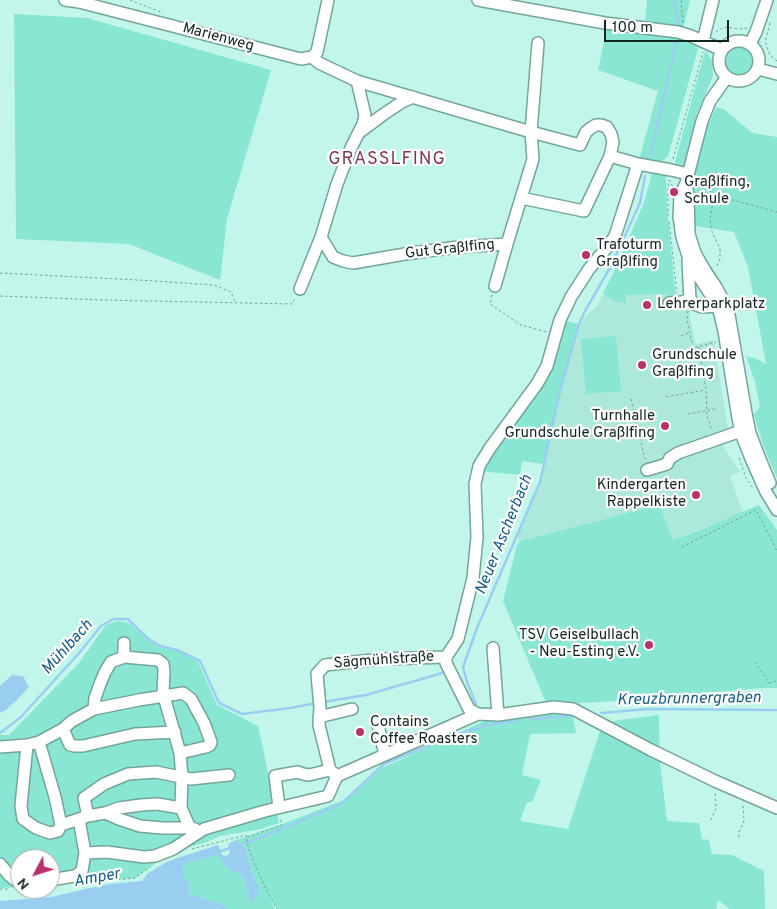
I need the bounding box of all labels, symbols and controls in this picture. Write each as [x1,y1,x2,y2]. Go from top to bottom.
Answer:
scale bar [607,10,732,42]
text: 100 m [612,19,653,38]
street label: Marienweg [180,20,256,56]
district label: GRASSLFING [327,149,447,171]
place label: Graßlfing, Schule [684,174,750,209]
marker: Graßlfing, Schule [668,186,680,198]
street label: Gut Graßlfing [404,236,496,264]
place label: Trafoturm Graßlfing [596,237,662,272]
marker: Trafoturm Graßlfing [580,249,592,261]
place label: Lehrerparkplatz [657,296,765,314]
marker: Lehrerparkplatz [641,299,653,311]
place label: Grundschule Graßlfing [652,347,737,382]
marker: Grundschule Graßlfing [636,359,648,371]
place label: Turnhalle Grundschule Graßlfing [505,408,655,443]
marker: Turnhalle Grundschule Graßlfing [659,420,671,432]
water label: Neuer Ascherbach [472,472,538,598]
place label: Kindergarten Rappelkiste [597,477,686,512]
marker: Kindergarten Rappelkiste [690,489,702,501]
water label: Mühlbach [38,617,98,679]
place label: TSV Geiselbullach - Neu-Esting e.V. [519,627,639,662]
marker: TSV Geiselbullach - Neu-Esting e.V. [643,639,655,651]
street label: Sägmühlstraße [333,649,435,673]
water label: Kreuzbrunnergraben [617,689,761,711]
place label: Contains Coffee Roasters [370,714,478,749]
marker: Contains Coffee Roasters [354,726,366,738]
north arrow [10,849,60,899]
water label: Amper [72,865,122,893]
text: N [14,874,34,893]

